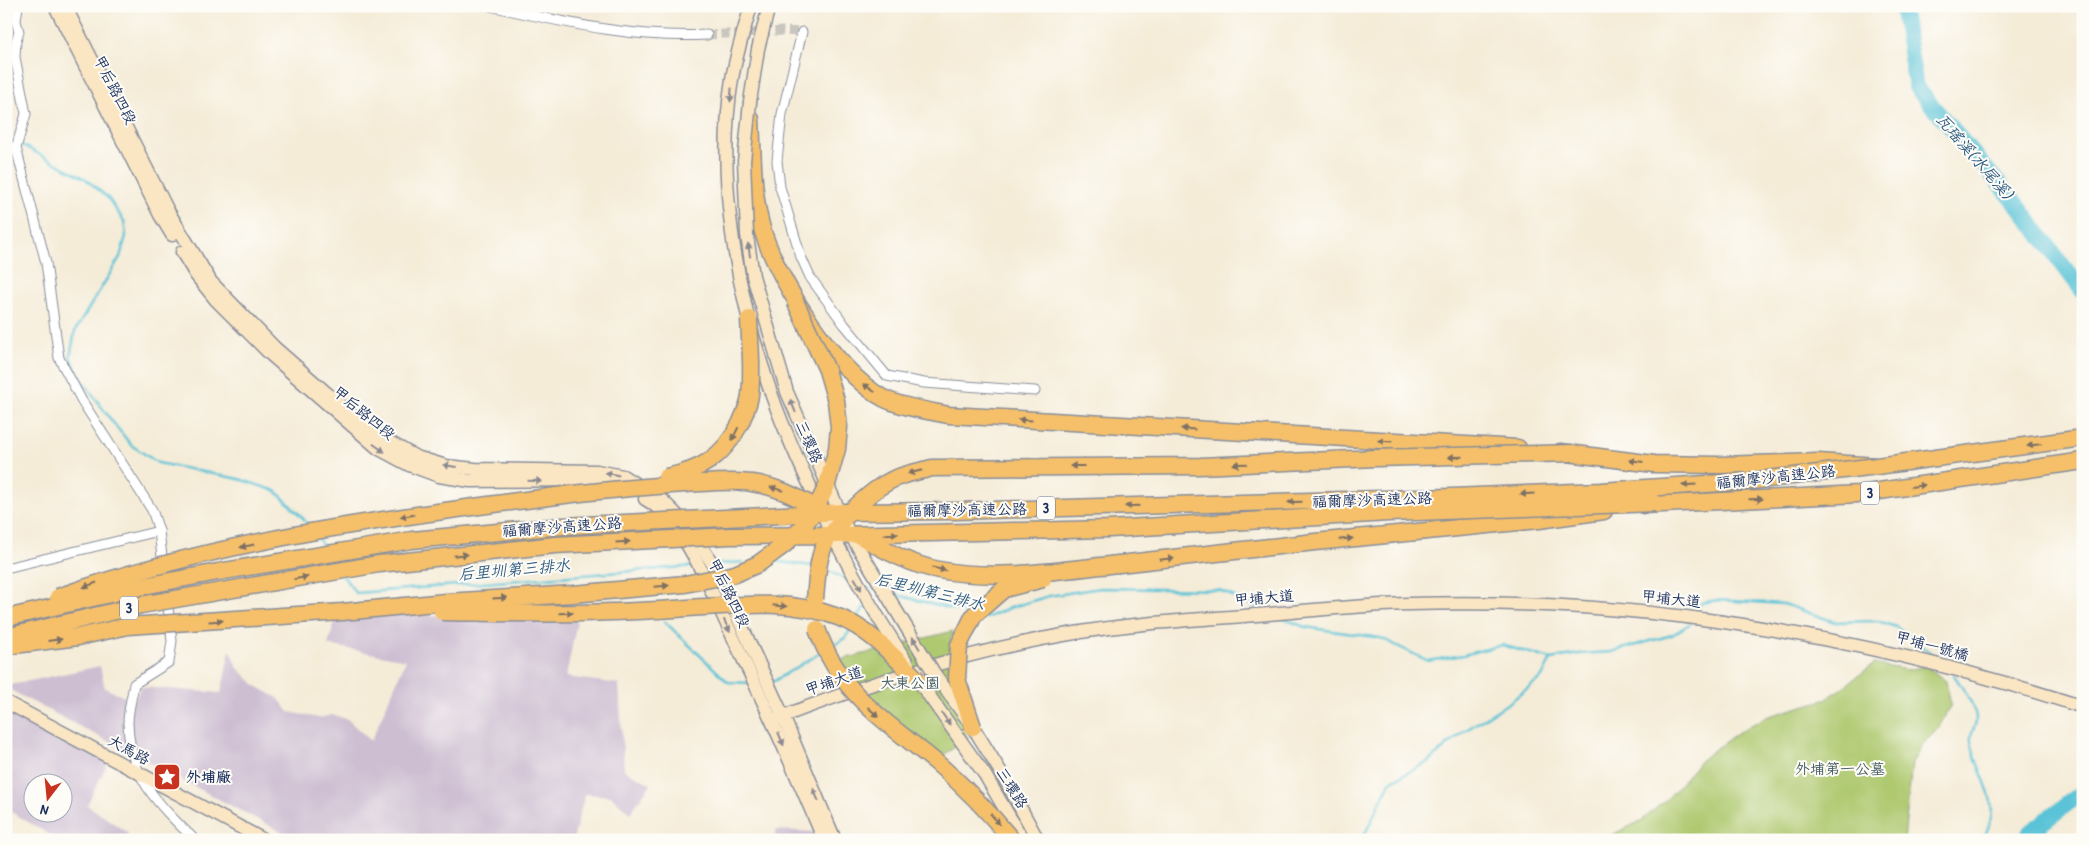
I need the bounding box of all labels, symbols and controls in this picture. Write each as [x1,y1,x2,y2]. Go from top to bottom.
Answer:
street label: 甲后路四段 [89,52,142,128]
one-way arrow [726,87,734,103]
water label: 瓦瑤溪(水尾溪) [1932,108,2019,205]
one-way arrow [745,242,753,258]
street label: 甲后路四段 [329,381,400,444]
one-way arrow [862,383,876,393]
one-way arrow [789,399,797,413]
one-way arrow [1017,416,1033,424]
street label: 三環路 [791,417,828,467]
one-way arrow [1179,425,1195,433]
one-way arrow [731,427,739,441]
one-way arrow [1377,436,1393,444]
one-way arrow [2026,441,2042,449]
one-way arrow [372,443,386,453]
one-way arrow [1446,453,1462,461]
one-way arrow [1628,457,1644,465]
street label: 福爾摩沙高速公路 [1715,460,1837,493]
one-way arrow [442,461,458,469]
one-way arrow [1231,461,1247,469]
one-way arrow [1069,462,1085,470]
one-way arrow [908,468,923,476]
one-way arrow [603,470,619,478]
one-way arrow [527,478,543,486]
one-way arrow [1681,481,1697,489]
one-way arrow [1910,481,1926,489]
road number: 3 [1861,482,1879,504]
one-way arrow [769,485,784,493]
street label: 福爾摩沙高速公路 [1312,487,1432,512]
one-way arrow [1519,490,1535,498]
one-way arrow [1748,494,1764,502]
road number: 3 [1037,496,1055,520]
street label: 福爾摩沙高速公路 [907,498,1027,521]
one-way arrow [1286,498,1302,506]
one-way arrow [1124,502,1140,510]
street label: 福爾摩沙高速公路 [501,512,623,541]
one-way arrow [399,513,415,521]
one-way arrow [883,530,899,538]
one-way arrow [1338,534,1354,542]
one-way arrow [616,537,632,545]
one-way arrow [240,542,255,550]
one-way arrow [454,551,470,559]
water label: 后里圳第三排水 [457,553,572,585]
street label: 甲后路四段 [704,554,755,631]
one-way arrow [1159,555,1175,563]
one-way arrow [932,566,948,574]
water label: 后里圳第三排水 [873,567,988,615]
one-way arrow [293,573,309,581]
one-way arrow [854,577,862,592]
one-way arrow [82,582,97,590]
one-way arrow [654,582,670,590]
street label: 甲埔大道 [1233,584,1295,611]
street label: 甲埔大道 [1640,585,1702,612]
one-way arrow [492,594,508,602]
road number: 3 [120,596,138,620]
one-way arrow [772,602,788,610]
one-way arrow [558,609,574,617]
one-way arrow [208,617,224,625]
one-way arrow [724,619,732,633]
street label: 甲埔一號橋 [1893,626,1971,665]
one-way arrow [47,636,63,644]
one-way arrow [912,637,921,650]
street label: 甲埔大道 [802,661,866,700]
park label: 大東公園 [880,672,940,693]
one-way arrow [866,706,878,718]
one-way arrow [941,713,951,726]
street label: 大馬路 [104,730,154,769]
one-way arrow [777,732,785,747]
park label: 外埔第一公墓 [1795,758,1885,779]
place icon: 外埔廠 [152,762,182,792]
street label: 三環路 [992,763,1033,812]
place label: 外埔廠 [186,766,231,787]
north arrow [22,774,72,824]
one-way arrow [812,788,820,802]
text: N [38,801,50,821]
one-way arrow [989,812,1000,825]

